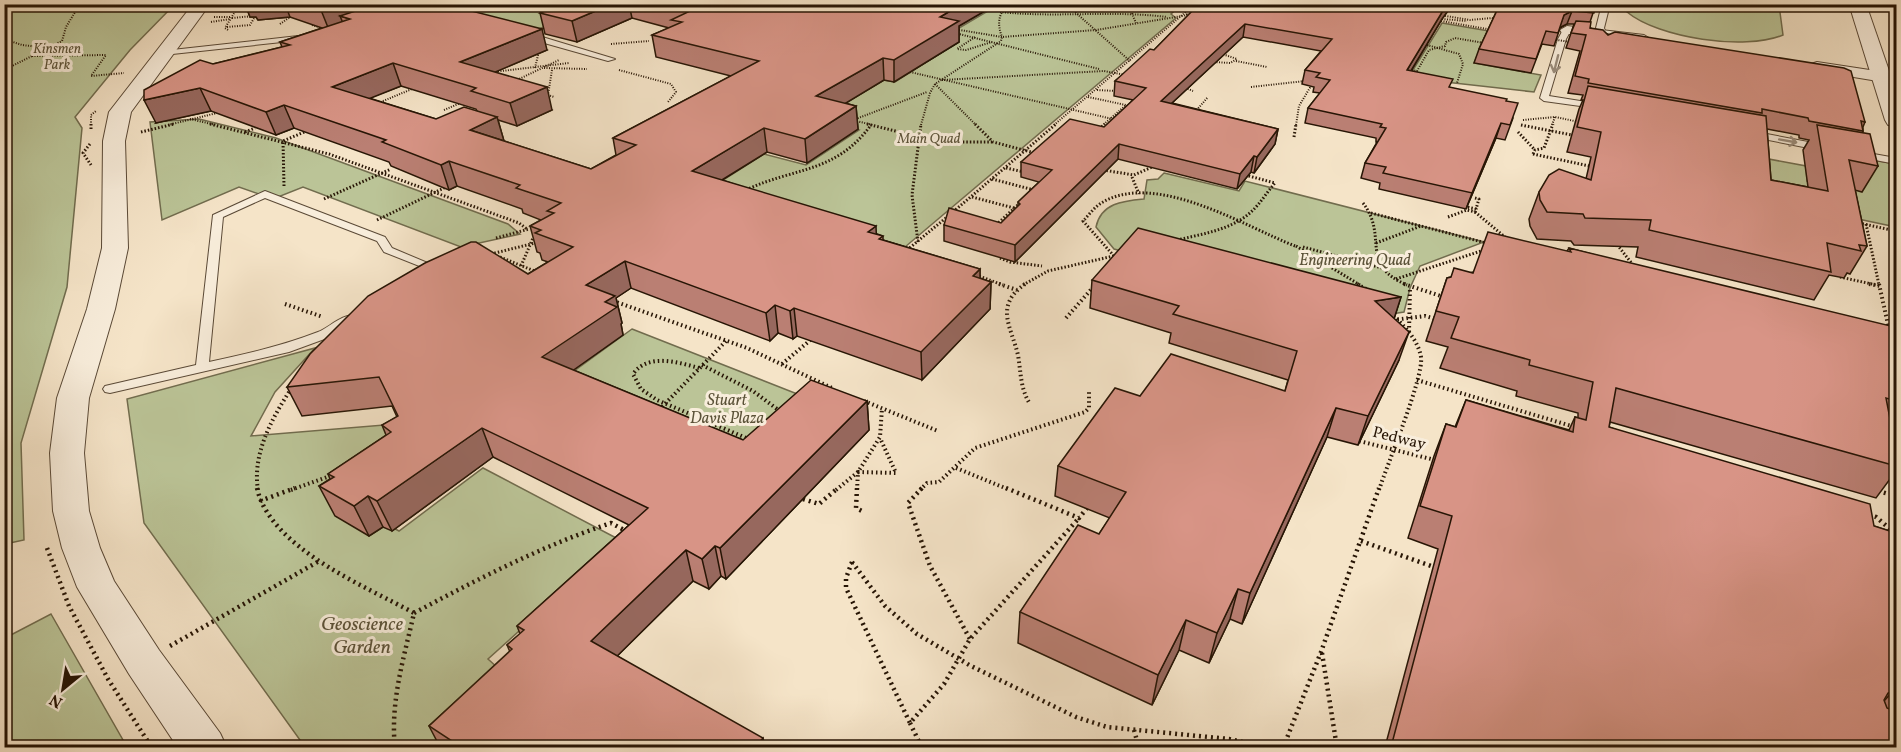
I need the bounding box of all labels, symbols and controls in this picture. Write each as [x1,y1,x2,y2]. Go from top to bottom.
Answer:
park label: Kinsmen Park [33,40,81,75]
one-way arrow [1549,54,1561,73]
park label: Main Quad [897,130,961,149]
one-way arrow [1777,136,1797,147]
park label: Engineering Quad [1299,250,1411,272]
park label: Stuart Davis Plaza [690,390,764,430]
street label: Pedway [1370,422,1428,456]
park label: Geoscience Garden [321,611,404,662]
north arrow [33,659,93,719]
text: N [46,688,67,713]

